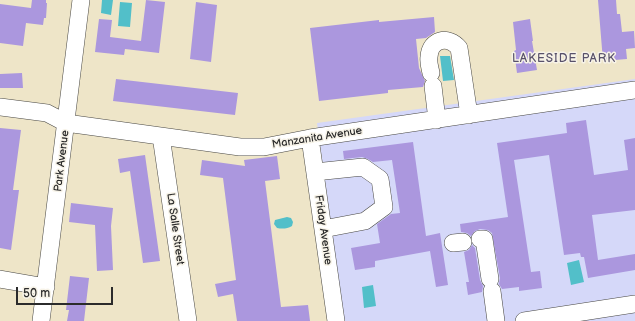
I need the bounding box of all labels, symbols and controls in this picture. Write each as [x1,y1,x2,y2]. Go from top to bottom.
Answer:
district label: LAKESIDE PARK [512,52,616,66]
street label: Manzanita Avenue [271,124,363,152]
street label: Park Avenue [52,129,72,193]
street label: La Salle Street [163,192,187,266]
street label: Friday Avenue [312,194,334,266]
scale bar [18,279,115,305]
text: 50 m [23,286,50,301]

